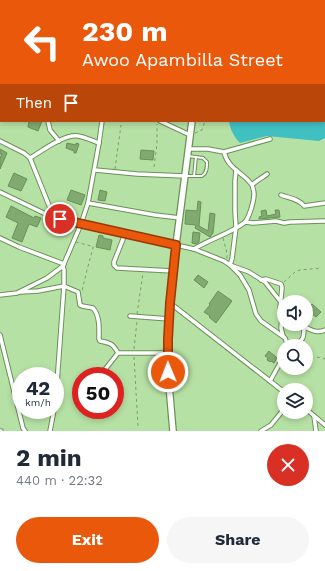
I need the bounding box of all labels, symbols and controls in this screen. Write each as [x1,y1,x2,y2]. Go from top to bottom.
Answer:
text: 230 m [82,15,168,48]
icon: left [16,16,68,68]
text: Awoo Apambilla Street [82,49,283,70]
icon: arrive [60,92,82,114]
text: Then [16,94,52,112]
pin [43,202,77,236]
icon: arrive [49,208,71,230]
map controls [277,295,313,419]
button: sound [277,295,313,331]
button: search [277,339,313,375]
position arrow [147,351,189,393]
speed limit sign: 50 [72,367,124,419]
text: 42 [26,376,50,400]
button: layers [277,383,313,419]
text: km/h [25,397,51,408]
text: 2 min [16,444,82,472]
button: close [267,444,309,486]
text: 440 m · 22:32 [16,473,103,488]
button: Exit [16,517,159,563]
button: Share [167,517,309,563]

